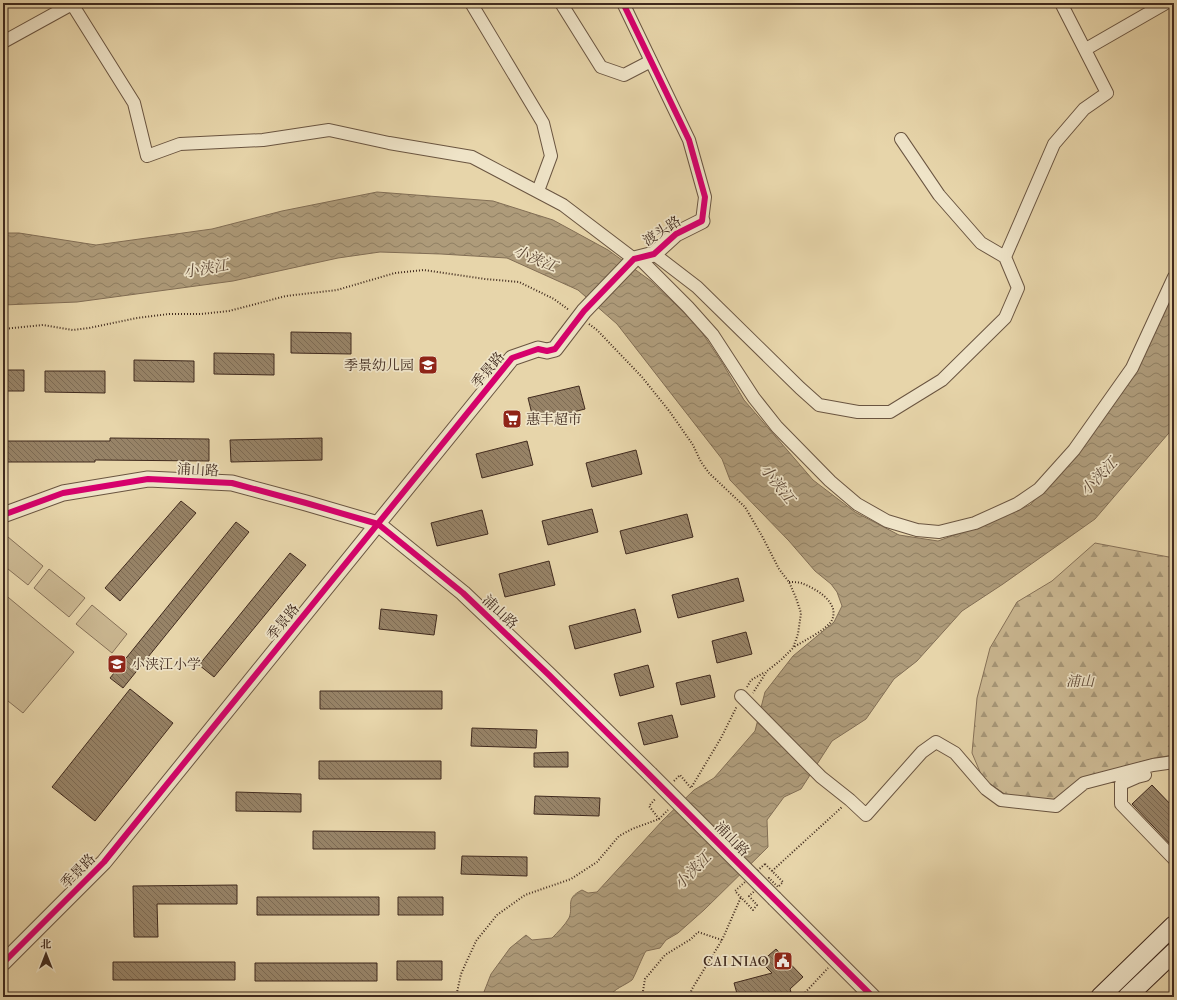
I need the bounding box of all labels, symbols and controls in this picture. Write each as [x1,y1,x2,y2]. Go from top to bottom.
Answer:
street label: 渡头路 [640,212,684,250]
water label: 小浃江 [511,241,561,277]
water label: 小浃江 [182,255,232,282]
street label: 季景路 [468,348,508,392]
school or university icon: 季景幼儿园 [417,354,439,376]
place label: 季景幼儿园 [344,357,414,374]
supermarket icon: 惠丰超市 [501,408,523,430]
place label: 惠丰超市 [526,411,582,428]
water label: 小浃江 [1077,453,1123,500]
street label: 浦山路 [177,460,219,480]
water label: 小浃江 [756,460,800,509]
street label: 浦山路 [479,591,521,633]
street label: 季景路 [263,600,303,644]
school or university icon: 小浃江小学 [106,653,128,675]
place label: 小浃江小学 [131,656,201,673]
park label: 浦山 [1066,673,1095,690]
street label: 浦山路 [711,818,753,860]
water label: 小浃江 [671,847,717,894]
street label: 季景路 [57,850,99,892]
north arrow [26,934,66,974]
text: 北 [41,938,52,951]
public building icon: CAI NIAO [772,950,794,972]
place label: CAI NIAO [703,953,769,970]

